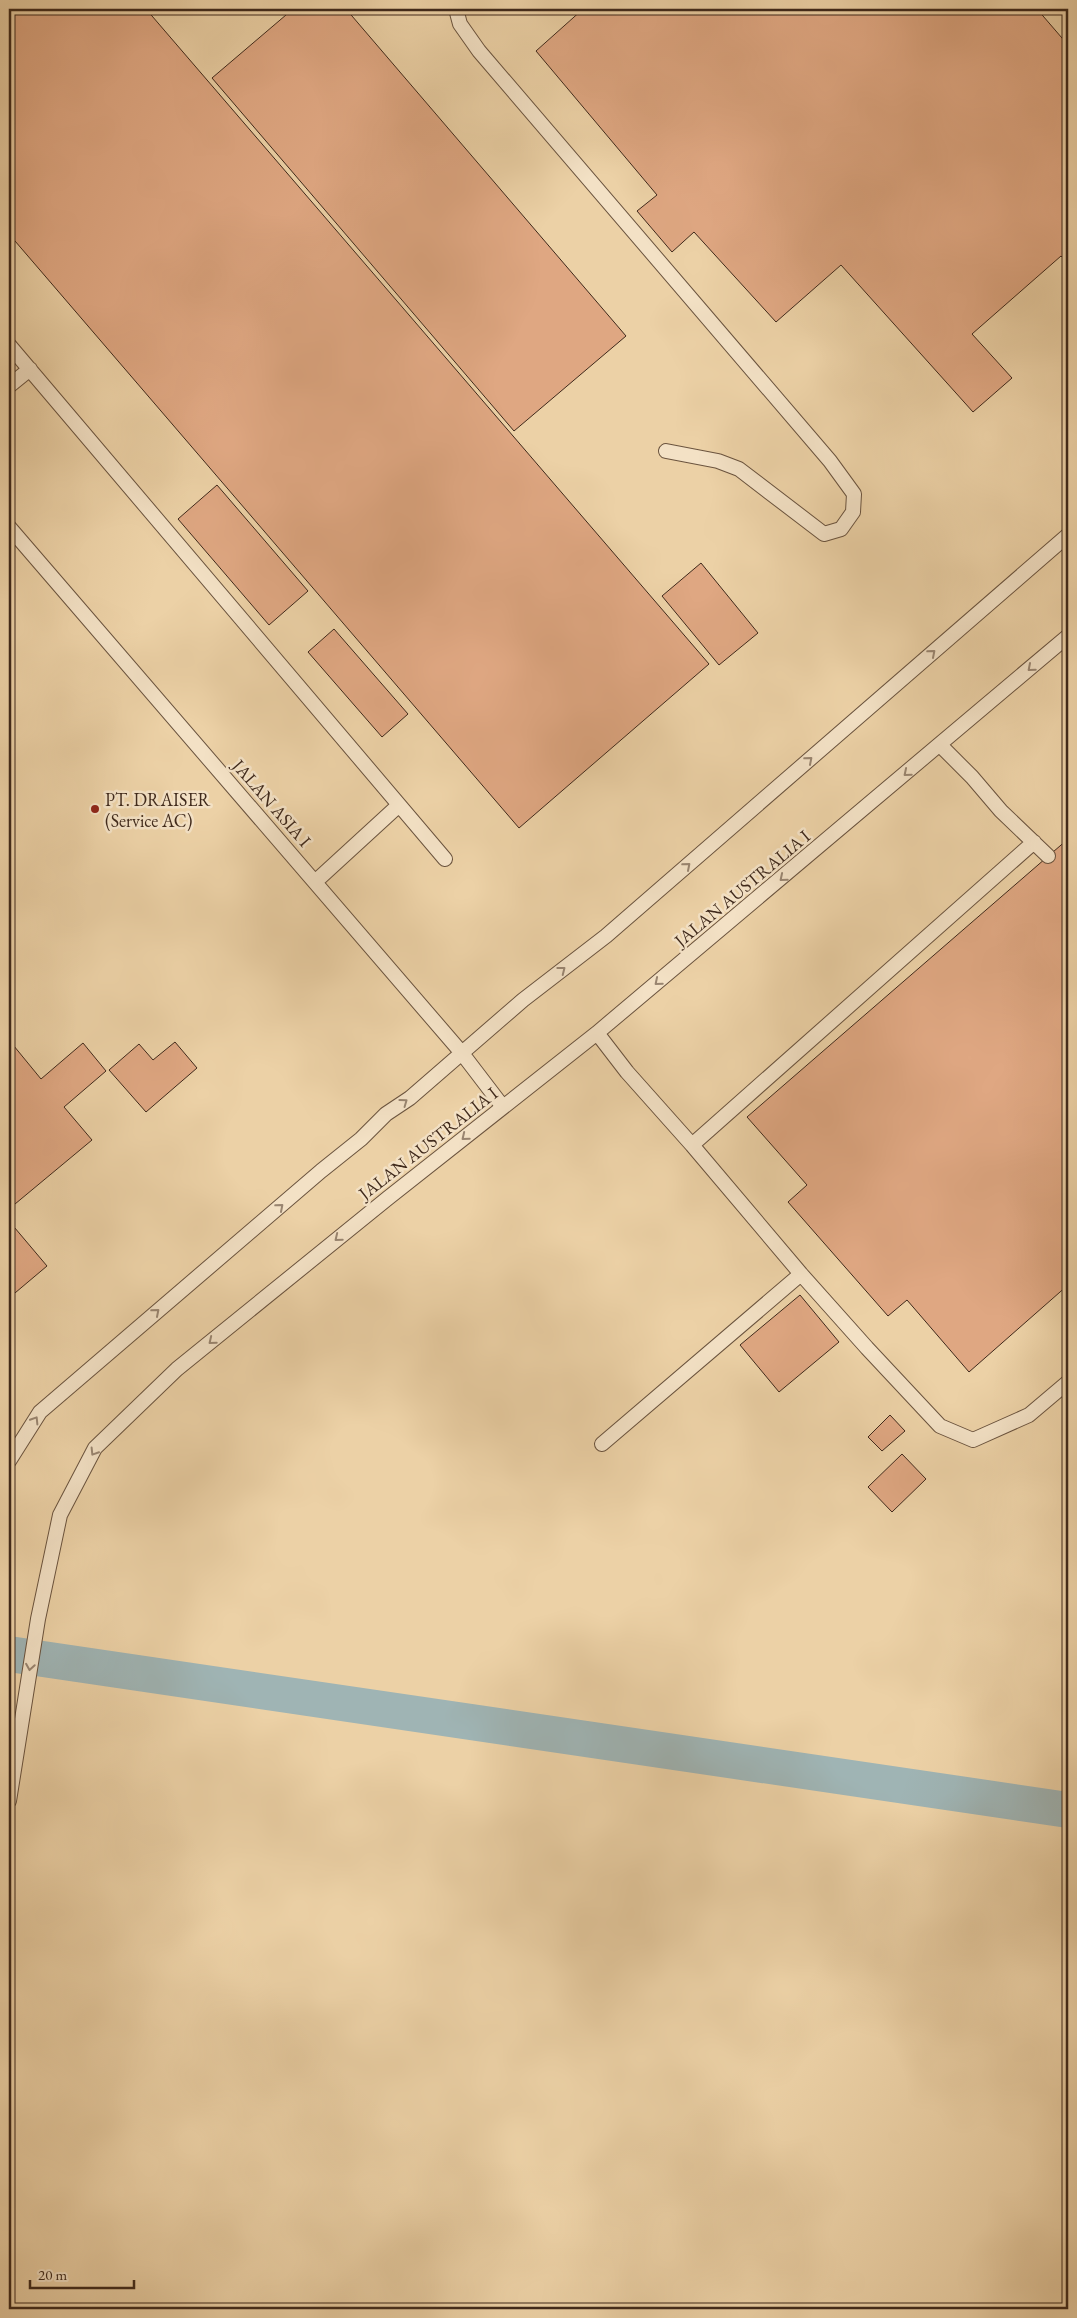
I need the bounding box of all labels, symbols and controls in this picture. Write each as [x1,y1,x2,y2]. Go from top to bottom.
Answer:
one-way arrow [926,650,935,659]
one-way arrow [1028,662,1037,671]
street label: JALAN ASIA I [226,753,316,851]
one-way arrow [804,756,813,765]
one-way arrow [904,768,913,777]
place label: PT. DRAISER (Service AC) [105,788,211,832]
marker: PT. DRAISER (Service AC) [89,803,101,815]
street label: JALAN AUSTRALIA I [668,824,815,953]
one-way arrow [681,863,690,872]
one-way arrow [780,872,789,880]
one-way arrow [556,968,565,976]
one-way arrow [655,977,664,986]
street label: JALAN AUSTRALIA I [352,1081,502,1206]
one-way arrow [398,1099,408,1108]
one-way arrow [462,1132,471,1140]
one-way arrow [274,1203,283,1212]
one-way arrow [335,1233,344,1241]
one-way arrow [150,1310,159,1318]
one-way arrow [208,1335,217,1344]
one-way arrow [28,1416,38,1425]
one-way arrow [90,1447,100,1456]
one-way arrow [26,1663,36,1672]
scale bar [30,2258,134,2290]
text: 20 m [38,2265,67,2284]

